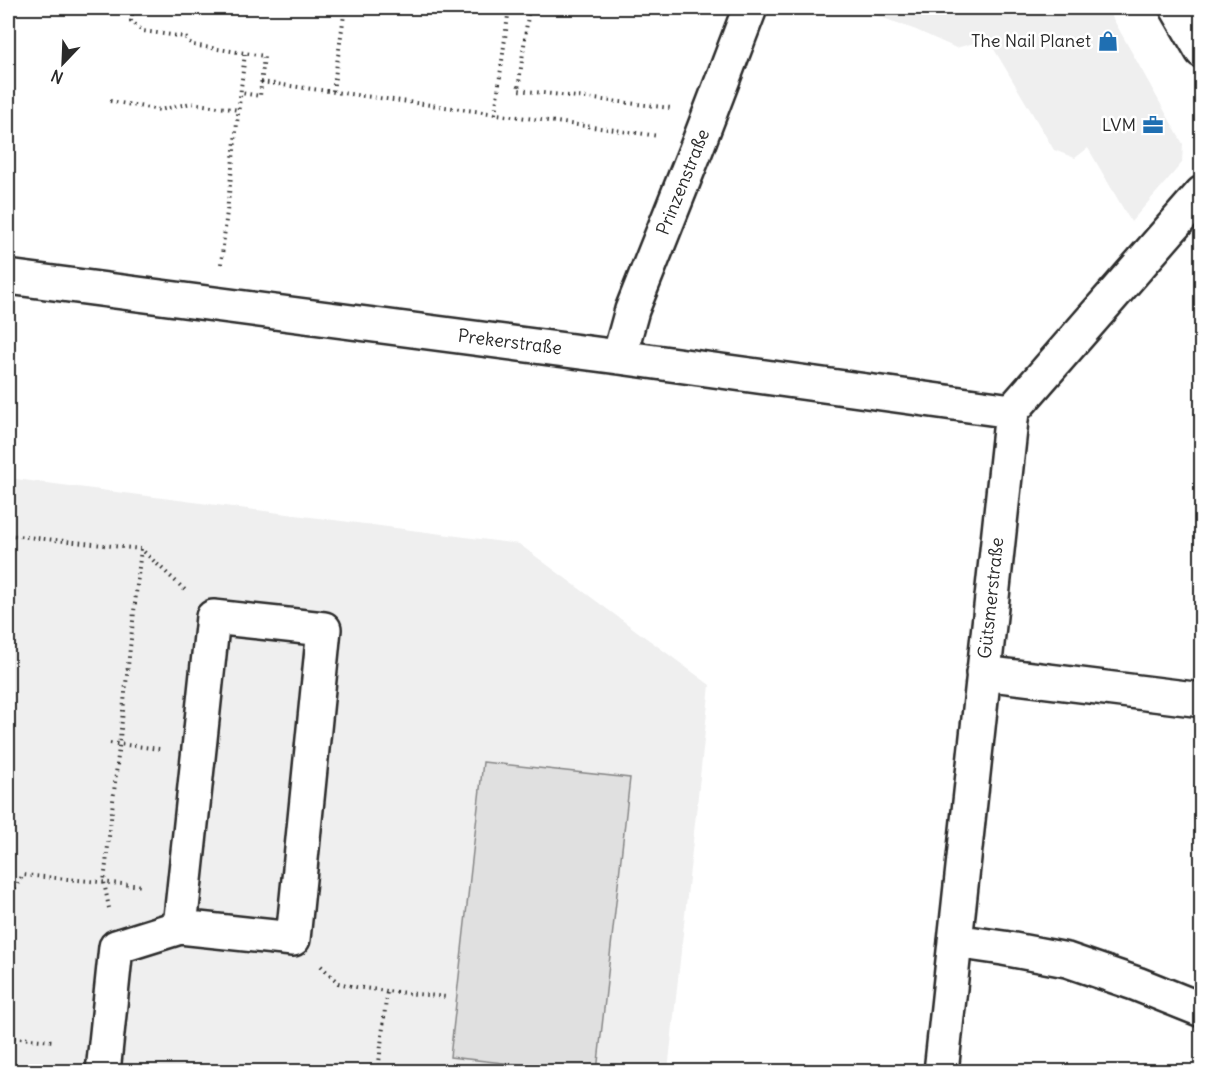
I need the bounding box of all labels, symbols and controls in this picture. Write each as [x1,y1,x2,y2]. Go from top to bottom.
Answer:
place label: The Nail Planet [971,29,1091,52]
shop icon: The Nail Planet [1096,29,1120,53]
north arrow [33,33,93,93]
text: N [48,65,66,88]
place label: LVM [1102,113,1136,136]
office icon: LVM [1141,113,1165,137]
street label: Prinzenstraße [651,125,714,238]
street label: Prekerstraße [457,324,563,359]
street label: Gütsmerstraße [973,536,1008,660]

